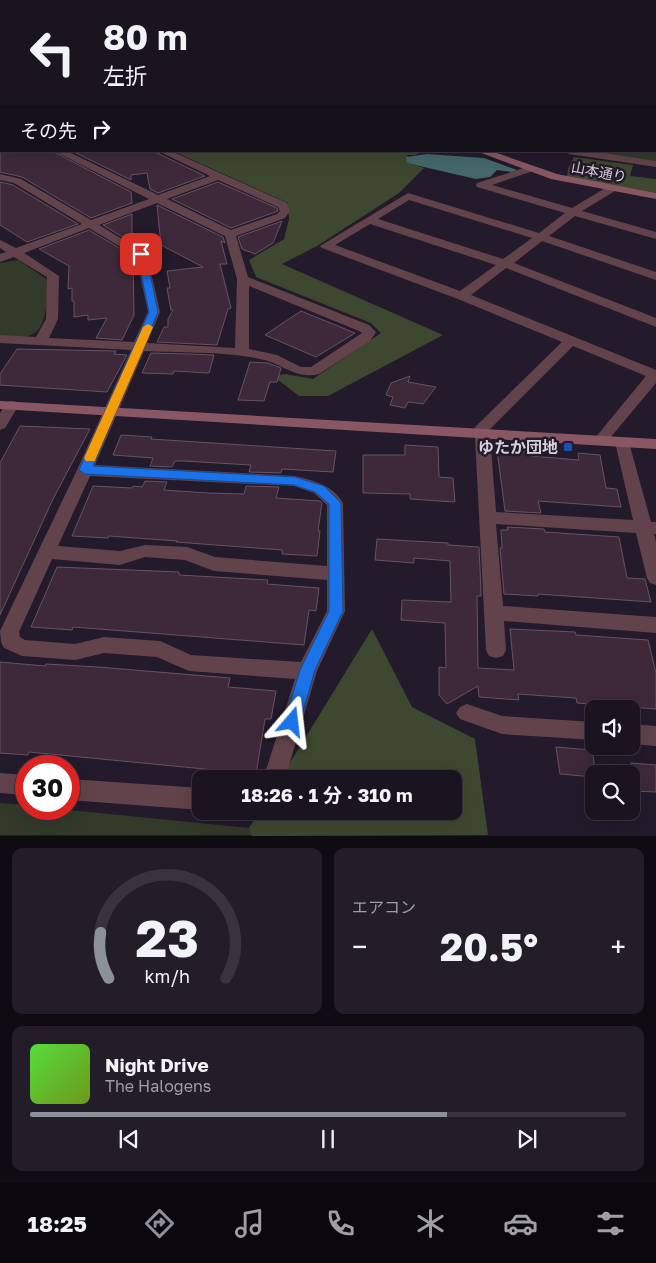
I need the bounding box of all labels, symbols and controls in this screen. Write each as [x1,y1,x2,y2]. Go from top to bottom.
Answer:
text: 80 m [103,16,188,58]
icon: left [20,20,85,85]
text: 左折 [103,62,147,89]
icon: right [87,115,115,143]
text: その先 [20,119,77,142]
street label: 山本通り [570,158,628,185]
pin [120,233,162,275]
icon: arrive [127,240,155,268]
place label: ゆたか団地 [478,437,558,457]
marker: ゆたか団地 [562,441,574,453]
position arrow [265,695,317,747]
map controls [585,700,640,820]
button: sound [585,700,640,755]
speed limit sign: 30 [15,755,80,820]
button: search [585,765,640,820]
text: 18:26 · 1 分 · 310 m [241,783,413,806]
text: エアコン [352,897,416,917]
text: 23 [135,906,199,968]
text: 20.5° [440,924,538,969]
text: − [352,930,367,963]
text: + [611,930,626,963]
text: km/h [144,965,190,987]
text: Night Drive [105,1053,209,1076]
text: The Halogens [105,1076,211,1096]
icon: previous [115,1125,143,1153]
icon: pause [314,1125,342,1153]
icon: next [513,1125,541,1153]
icon: directions [142,1206,177,1241]
icon: music [232,1206,267,1241]
icon: phone [323,1206,358,1241]
icon: climate [413,1206,448,1241]
icon: car [503,1206,538,1241]
icon: filters [593,1206,628,1241]
text: 18:25 [28,1210,87,1237]

